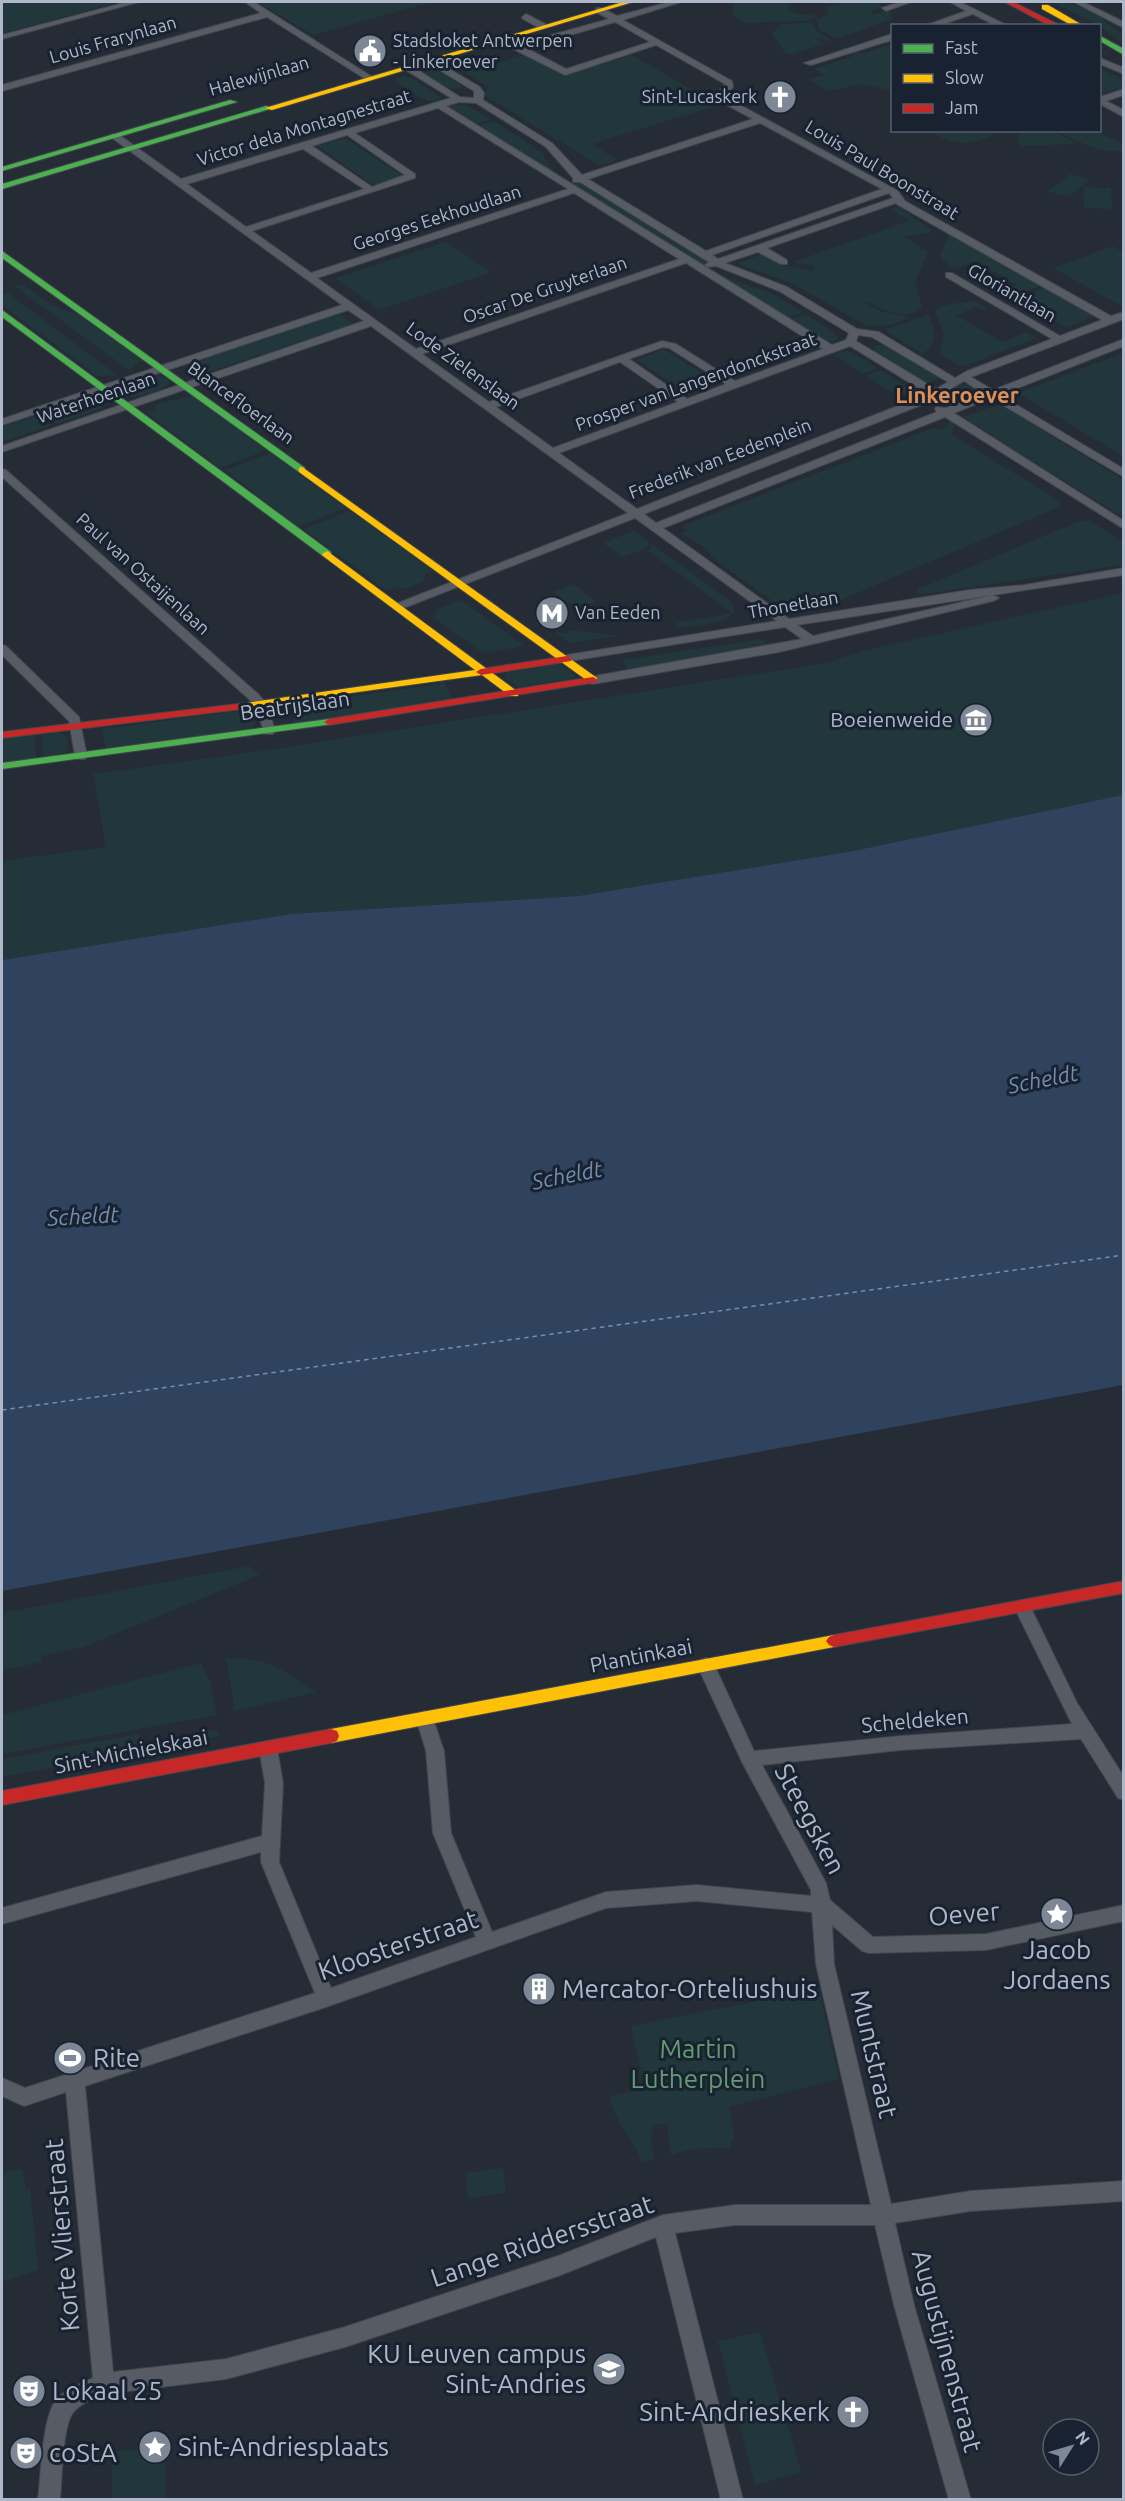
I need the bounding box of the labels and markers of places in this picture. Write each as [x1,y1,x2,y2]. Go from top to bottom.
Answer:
place label: Stadsloket Antwerpen - Linkeroever [393,30,573,71]
public building icon: Stadsloket Antwerpen - Linkeroever [352,33,388,69]
church icon: Sint-Lucaskerk [762,79,798,115]
place label: Sint-Lucaskerk [642,86,757,106]
metro station icon: Van Eeden [534,595,570,631]
place label: Van Eeden [575,602,661,622]
museum icon: Boeienweide [958,702,994,738]
place label: Boeienweide [830,707,953,731]
place icon: Jacob Jordaens [1039,1896,1075,1932]
place label: Jacob Jordaens [1004,1935,1110,1994]
building icon: Mercator-Orteliushuis [521,1971,557,2007]
place label: Mercator-Orteliushuis [562,1974,818,2003]
sports icon: Rite [52,2040,88,2076]
place label: Rite [93,2043,140,2072]
place label: KU Leuven campus Sint-Andries [367,2339,586,2398]
school or university icon: KU Leuven campus Sint-Andries [591,2351,627,2387]
theatre icon: Lokaal 25 [11,2373,47,2409]
place label: Lokaal 25 [52,2376,162,2405]
church icon: Sint-Andrieskerk [835,2394,871,2430]
place label: Sint-Andrieskerk [639,2397,830,2426]
place icon: Sint-Andriesplaats [137,2429,173,2465]
place label: Sint-Andriesplaats [178,2432,389,2461]
theatre icon: coStA [8,2435,44,2471]
place label: coStA [49,2438,117,2467]

